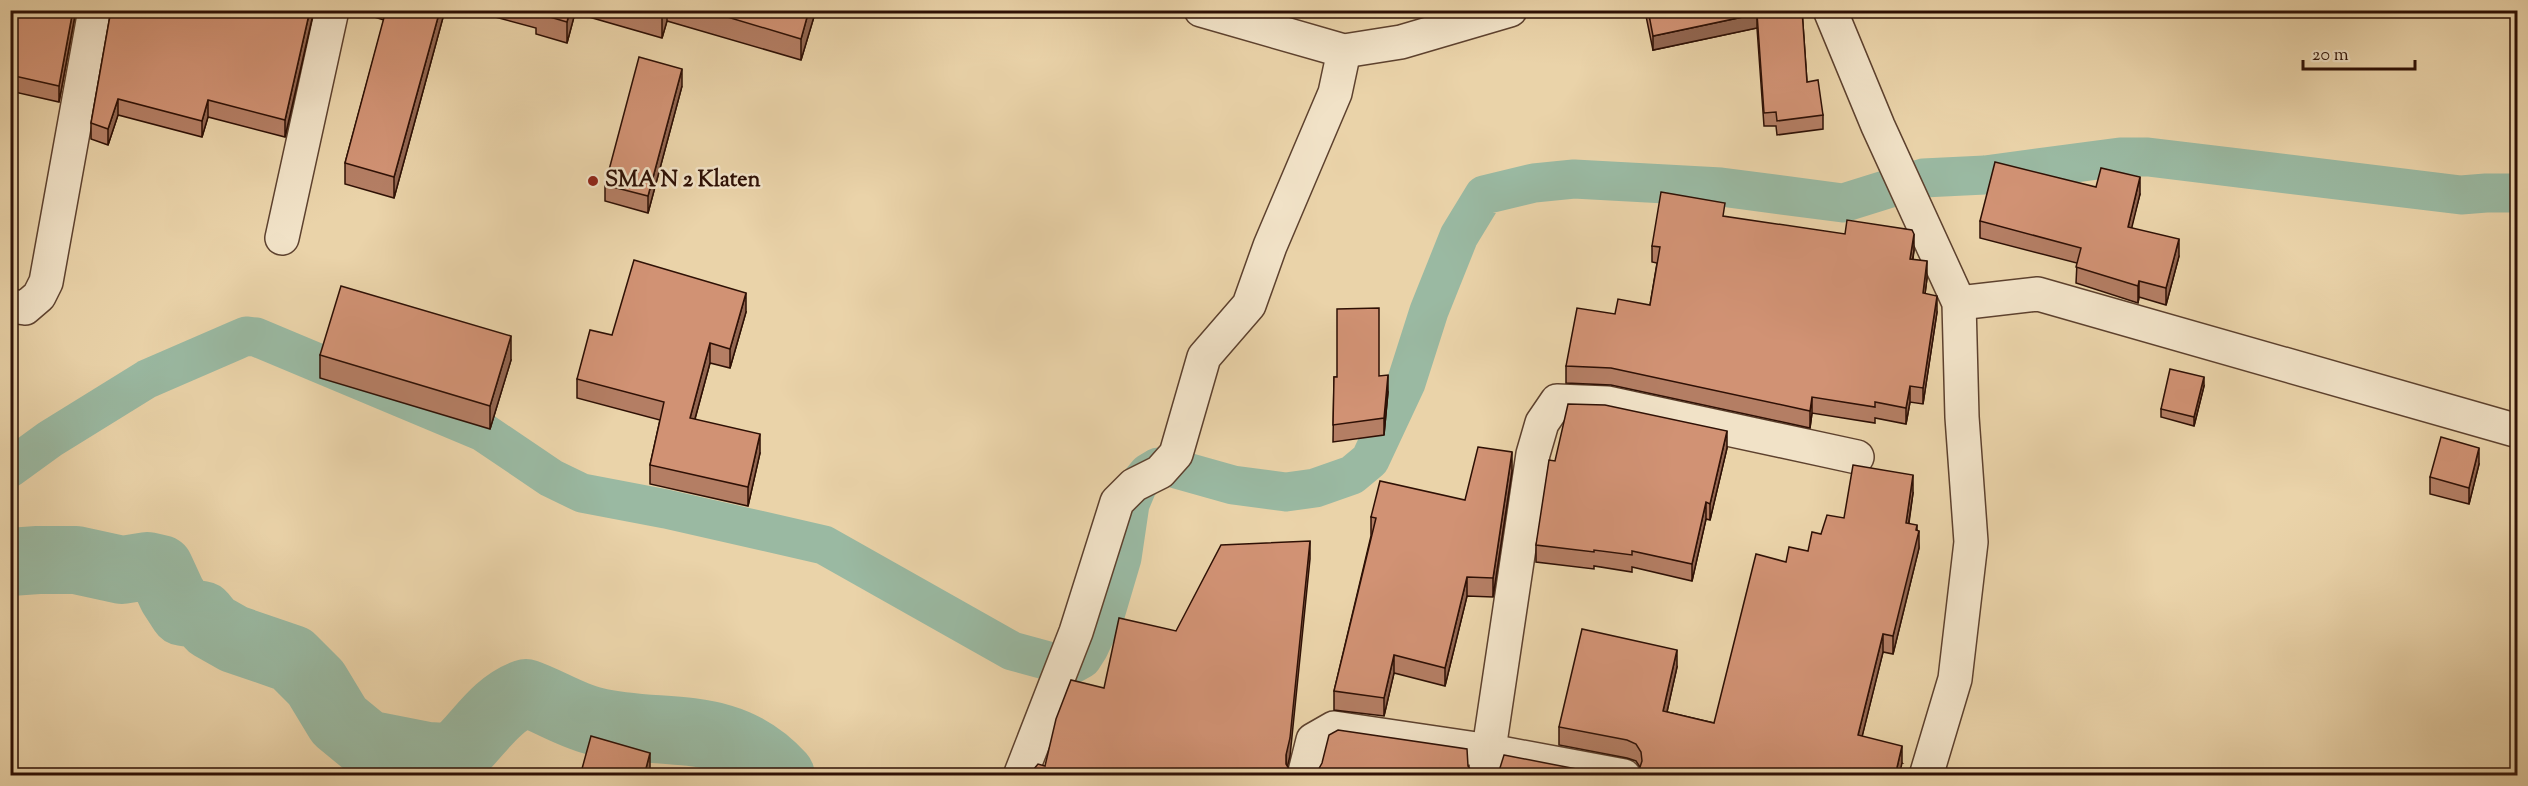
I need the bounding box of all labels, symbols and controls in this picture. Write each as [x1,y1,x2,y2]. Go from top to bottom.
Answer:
scale bar [2303,33,2416,71]
text: 20 m [2312,43,2349,69]
place label: SMA N 2 Klaten [605,165,761,197]
marker: SMA N 2 Klaten [586,174,600,188]

